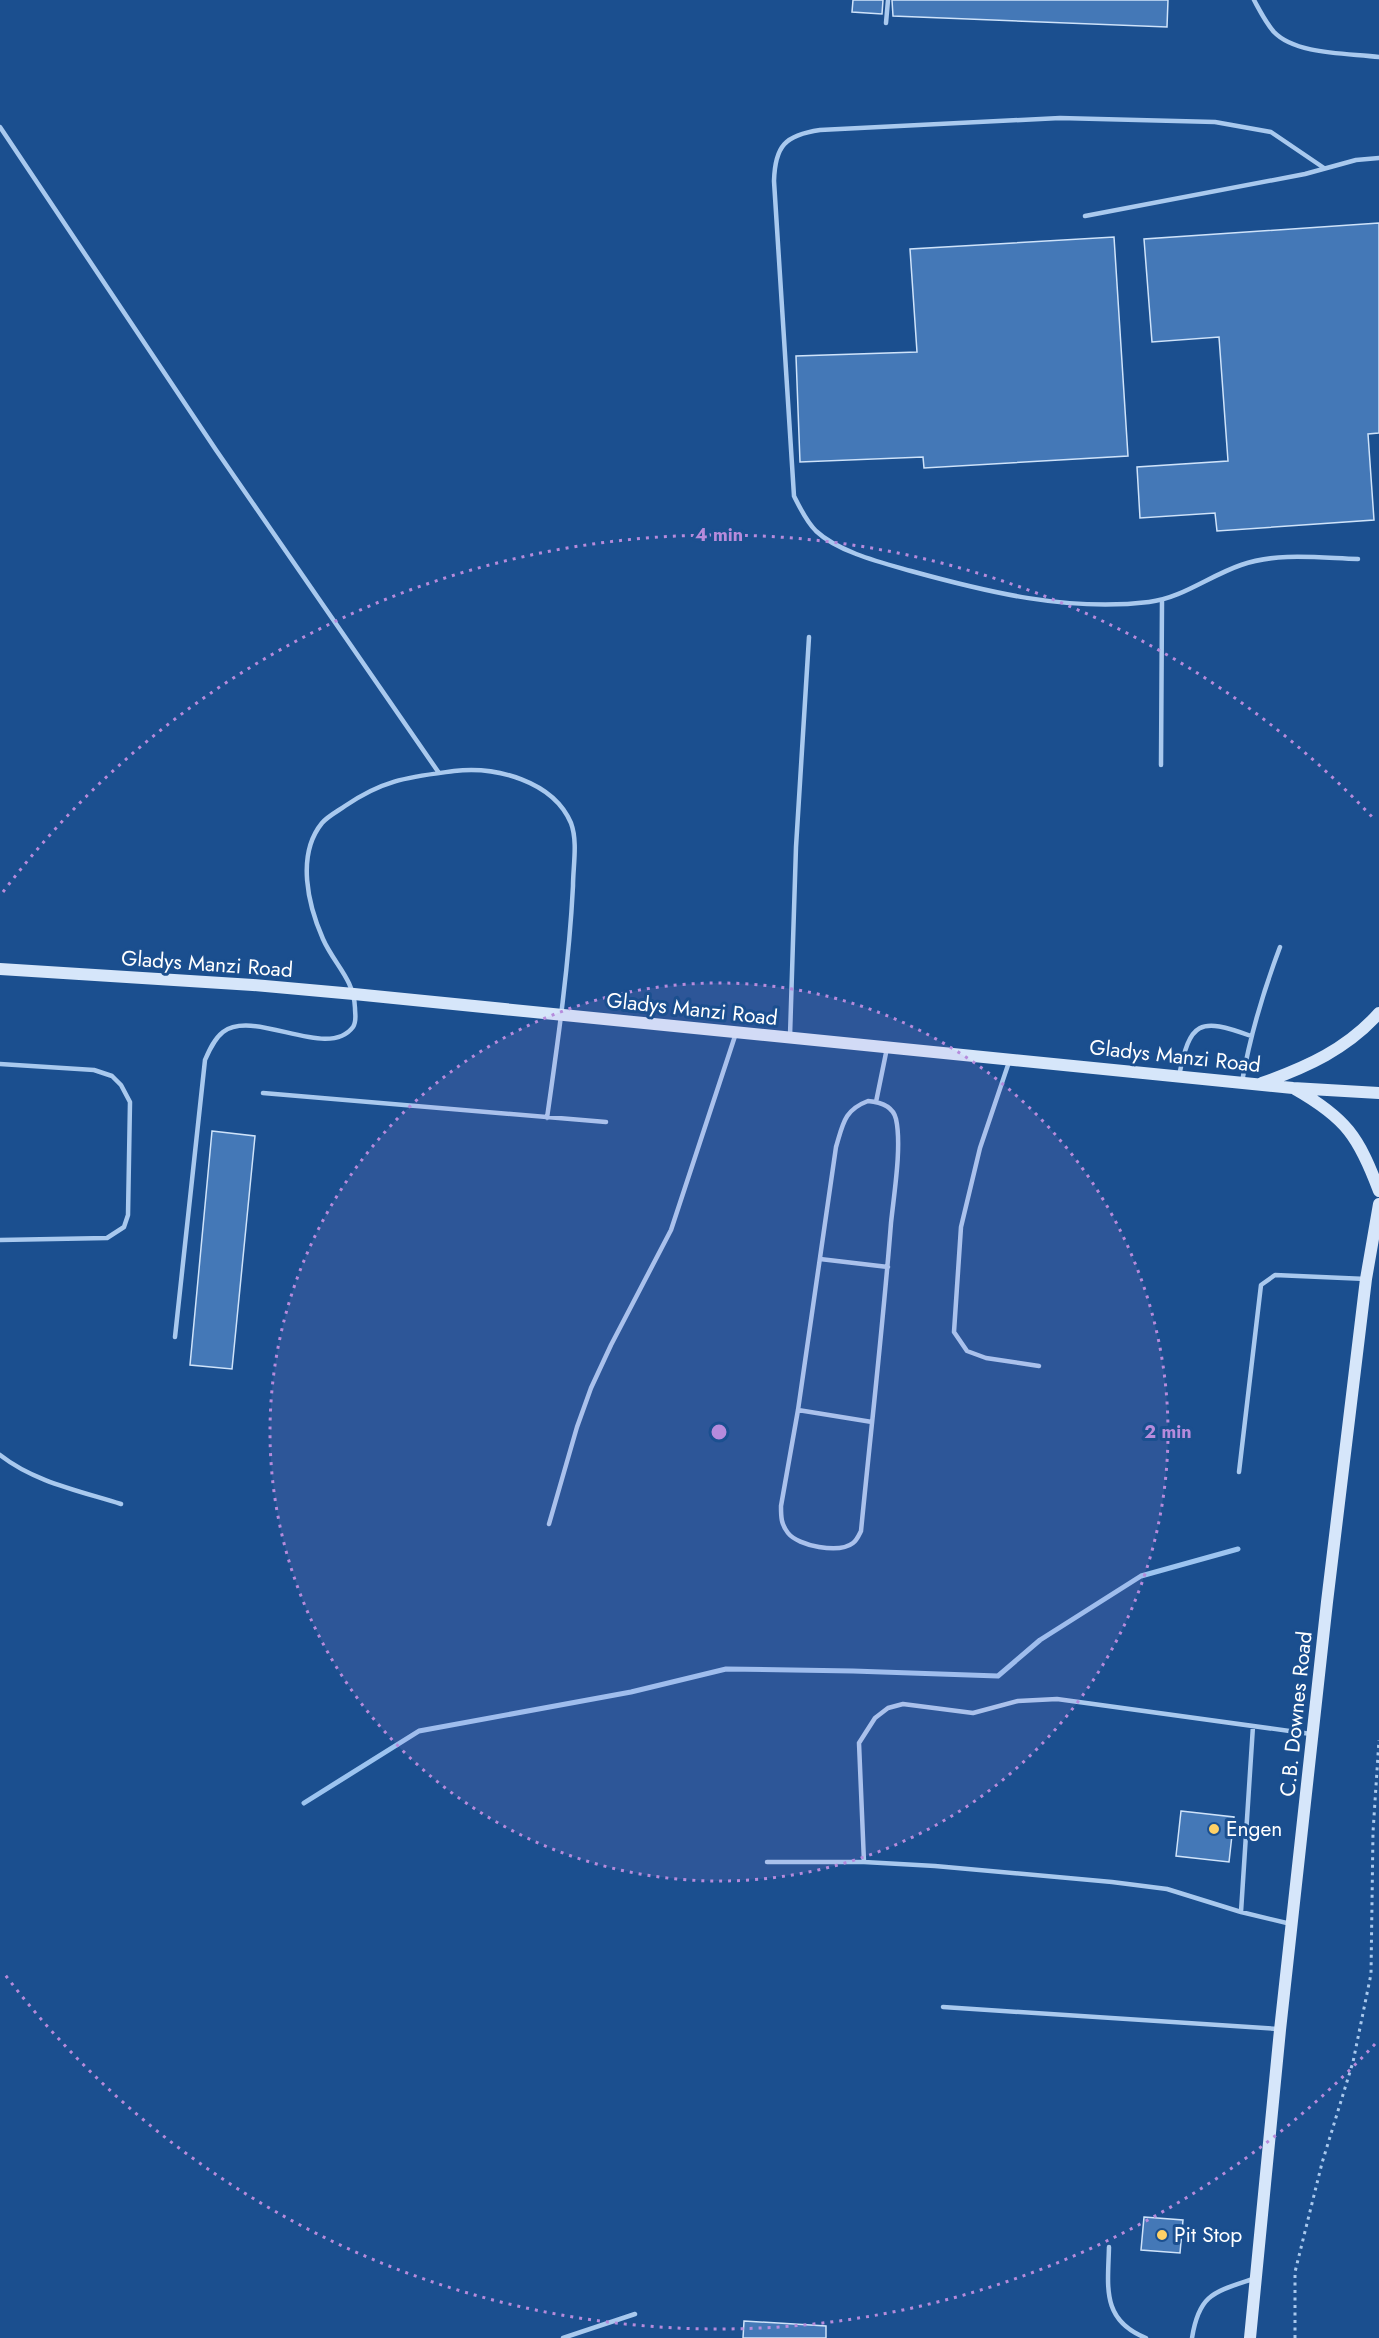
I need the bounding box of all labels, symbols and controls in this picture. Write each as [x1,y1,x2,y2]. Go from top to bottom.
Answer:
text: 4 min [695,522,743,548]
street label: Gladys Manzi Road [120,943,294,985]
street label: Gladys Manzi Road [605,985,779,1033]
street label: Gladys Manzi Road [1088,1032,1262,1080]
text: 2 min [1144,1419,1192,1445]
centre of rings [709,1422,729,1442]
street label: C.B. Downes Road [1272,1630,1320,1798]
place label: Engen [1226,1814,1282,1844]
marker: Engen [1207,1822,1221,1836]
place label: Pit Stop [1174,2220,1242,2250]
marker: Pit Stop [1155,2228,1169,2242]

